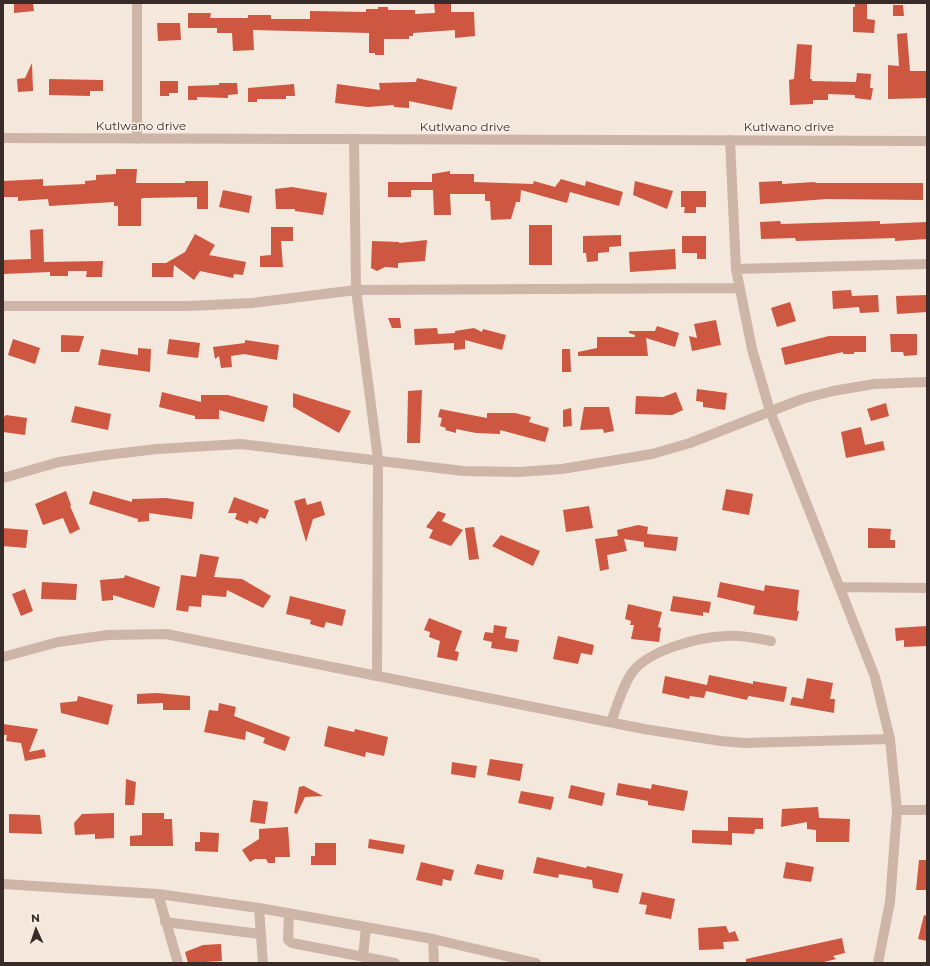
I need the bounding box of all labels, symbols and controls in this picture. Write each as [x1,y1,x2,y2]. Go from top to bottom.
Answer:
street label: Kutlwano drive [96,119,186,133]
street label: Kutlwano drive [420,120,510,134]
street label: Kutlwano drive [744,120,834,134]
north arrow [16,910,56,950]
text: N [31,911,40,925]

